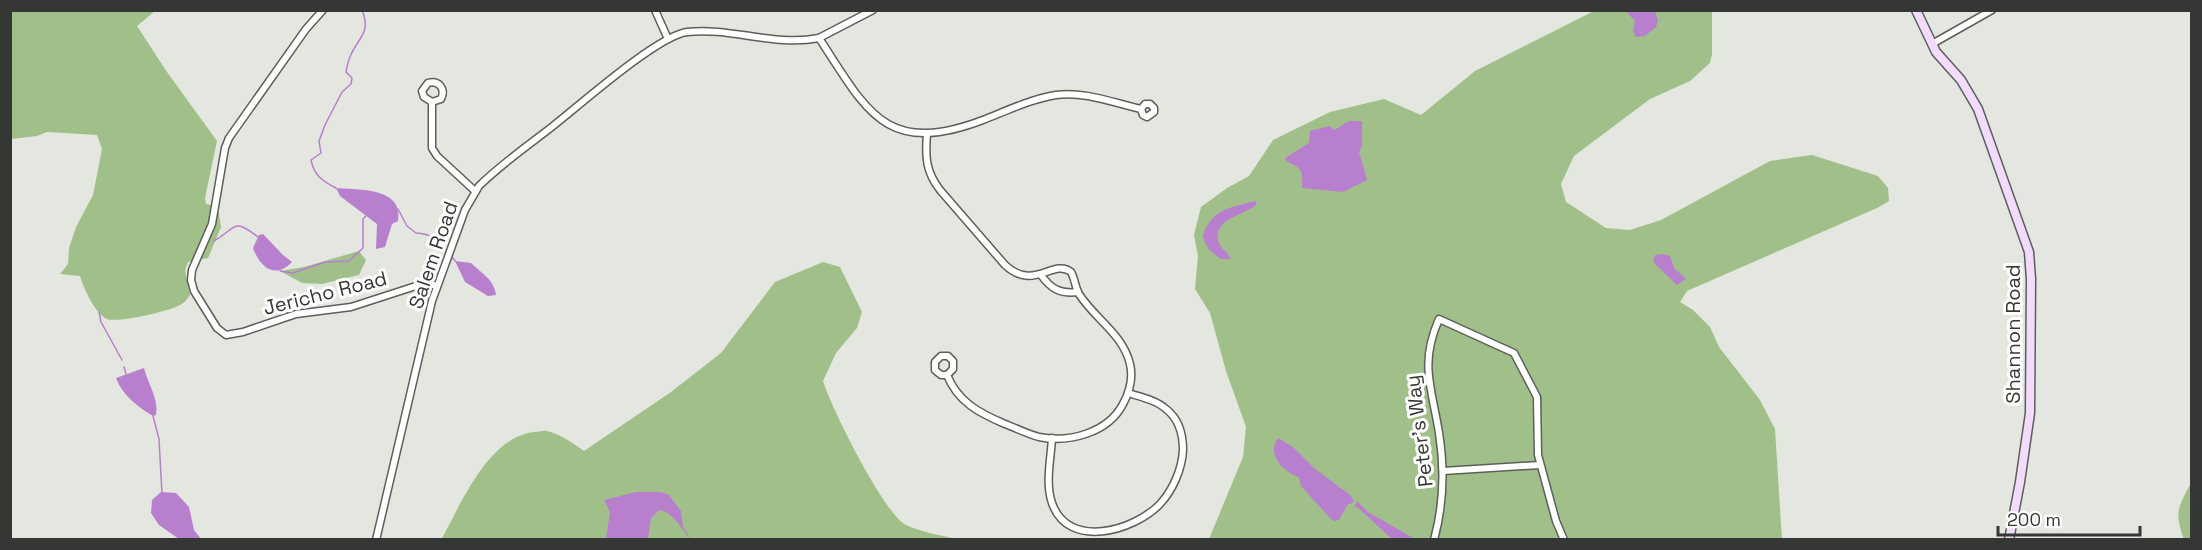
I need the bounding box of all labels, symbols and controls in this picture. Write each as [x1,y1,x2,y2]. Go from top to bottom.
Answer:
street label: Salem Road [402,198,464,312]
street label: Shannon Road [2000,264,2026,404]
street label: Jericho Road [261,265,389,321]
street label: Peter's Way [1399,374,1439,488]
scale bar [1998,499,2140,537]
text: 200 m [2007,508,2061,531]

